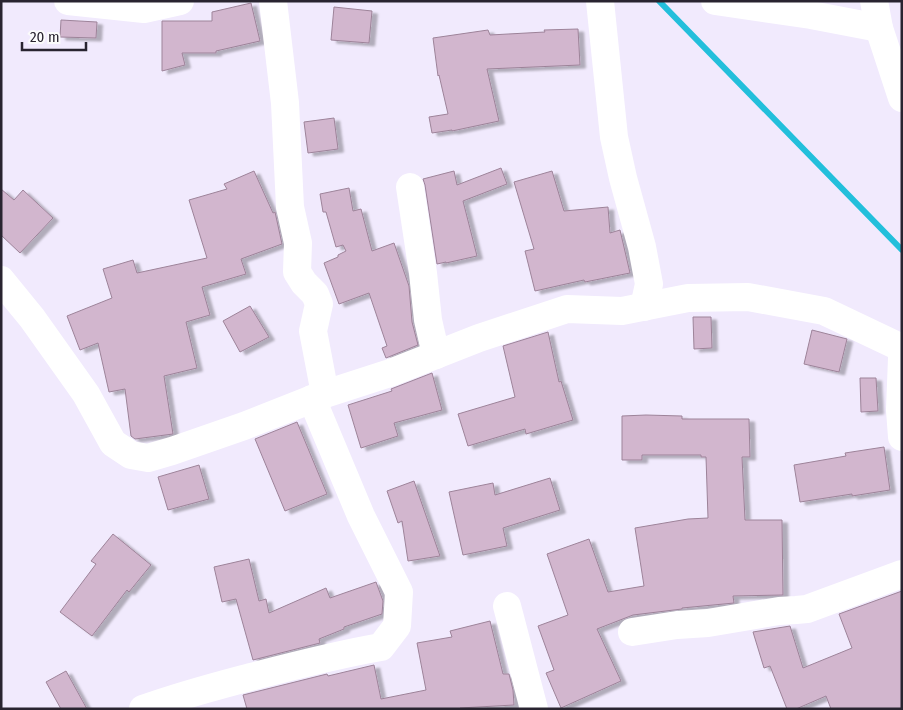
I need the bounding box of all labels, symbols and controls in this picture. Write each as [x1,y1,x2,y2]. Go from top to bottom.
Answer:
scale bar [22,20,86,52]
text: 20 m [30,28,60,46]

